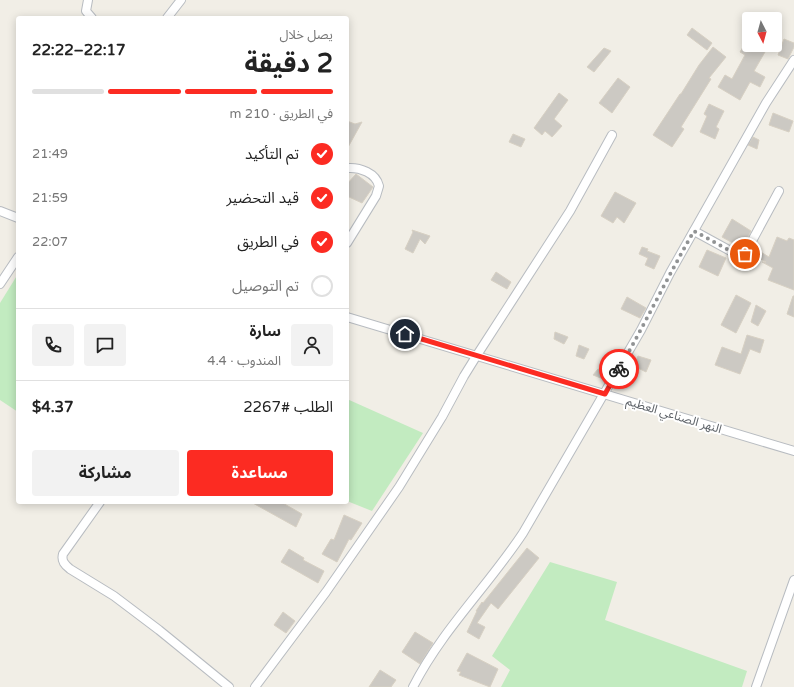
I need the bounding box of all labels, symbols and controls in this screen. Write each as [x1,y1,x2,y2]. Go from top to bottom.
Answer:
north arrow [742,12,782,52]
map controls [742,12,782,52]
text: يصل خلال [279,27,333,43]
text: 22:17–22:22 [32,41,125,59]
text: 2 دقيقة [244,48,333,79]
text: في الطريق · 210 m [229,106,333,122]
icon: check [311,143,333,165]
text: تم التأكيد [245,145,299,163]
text: 21:49 [32,146,68,162]
icon: check [311,187,333,209]
text: قيد التحضير [226,189,299,207]
text: 21:59 [32,190,68,206]
icon: check [311,231,333,253]
text: في الطريق [237,233,299,251]
text: 22:07 [32,234,68,250]
pin [728,237,762,271]
icon: bag [734,243,756,265]
text: تم التوصيل [232,277,299,295]
pin [388,317,422,351]
text: سارة [249,322,281,340]
icon: home [394,323,416,345]
button: phone [32,324,74,366]
button: chat [84,324,126,366]
button: person [291,324,333,366]
courier [599,349,639,389]
text: المندوب · 4.4 [207,353,281,369]
icon: bike [608,358,630,380]
street label: النهر الصناعي العظيم [624,394,724,439]
text: $4.37 [32,398,73,416]
text: الطلب #2267 [243,398,333,416]
button: مشاركة [32,450,179,496]
button: مساعدة [187,450,333,496]

